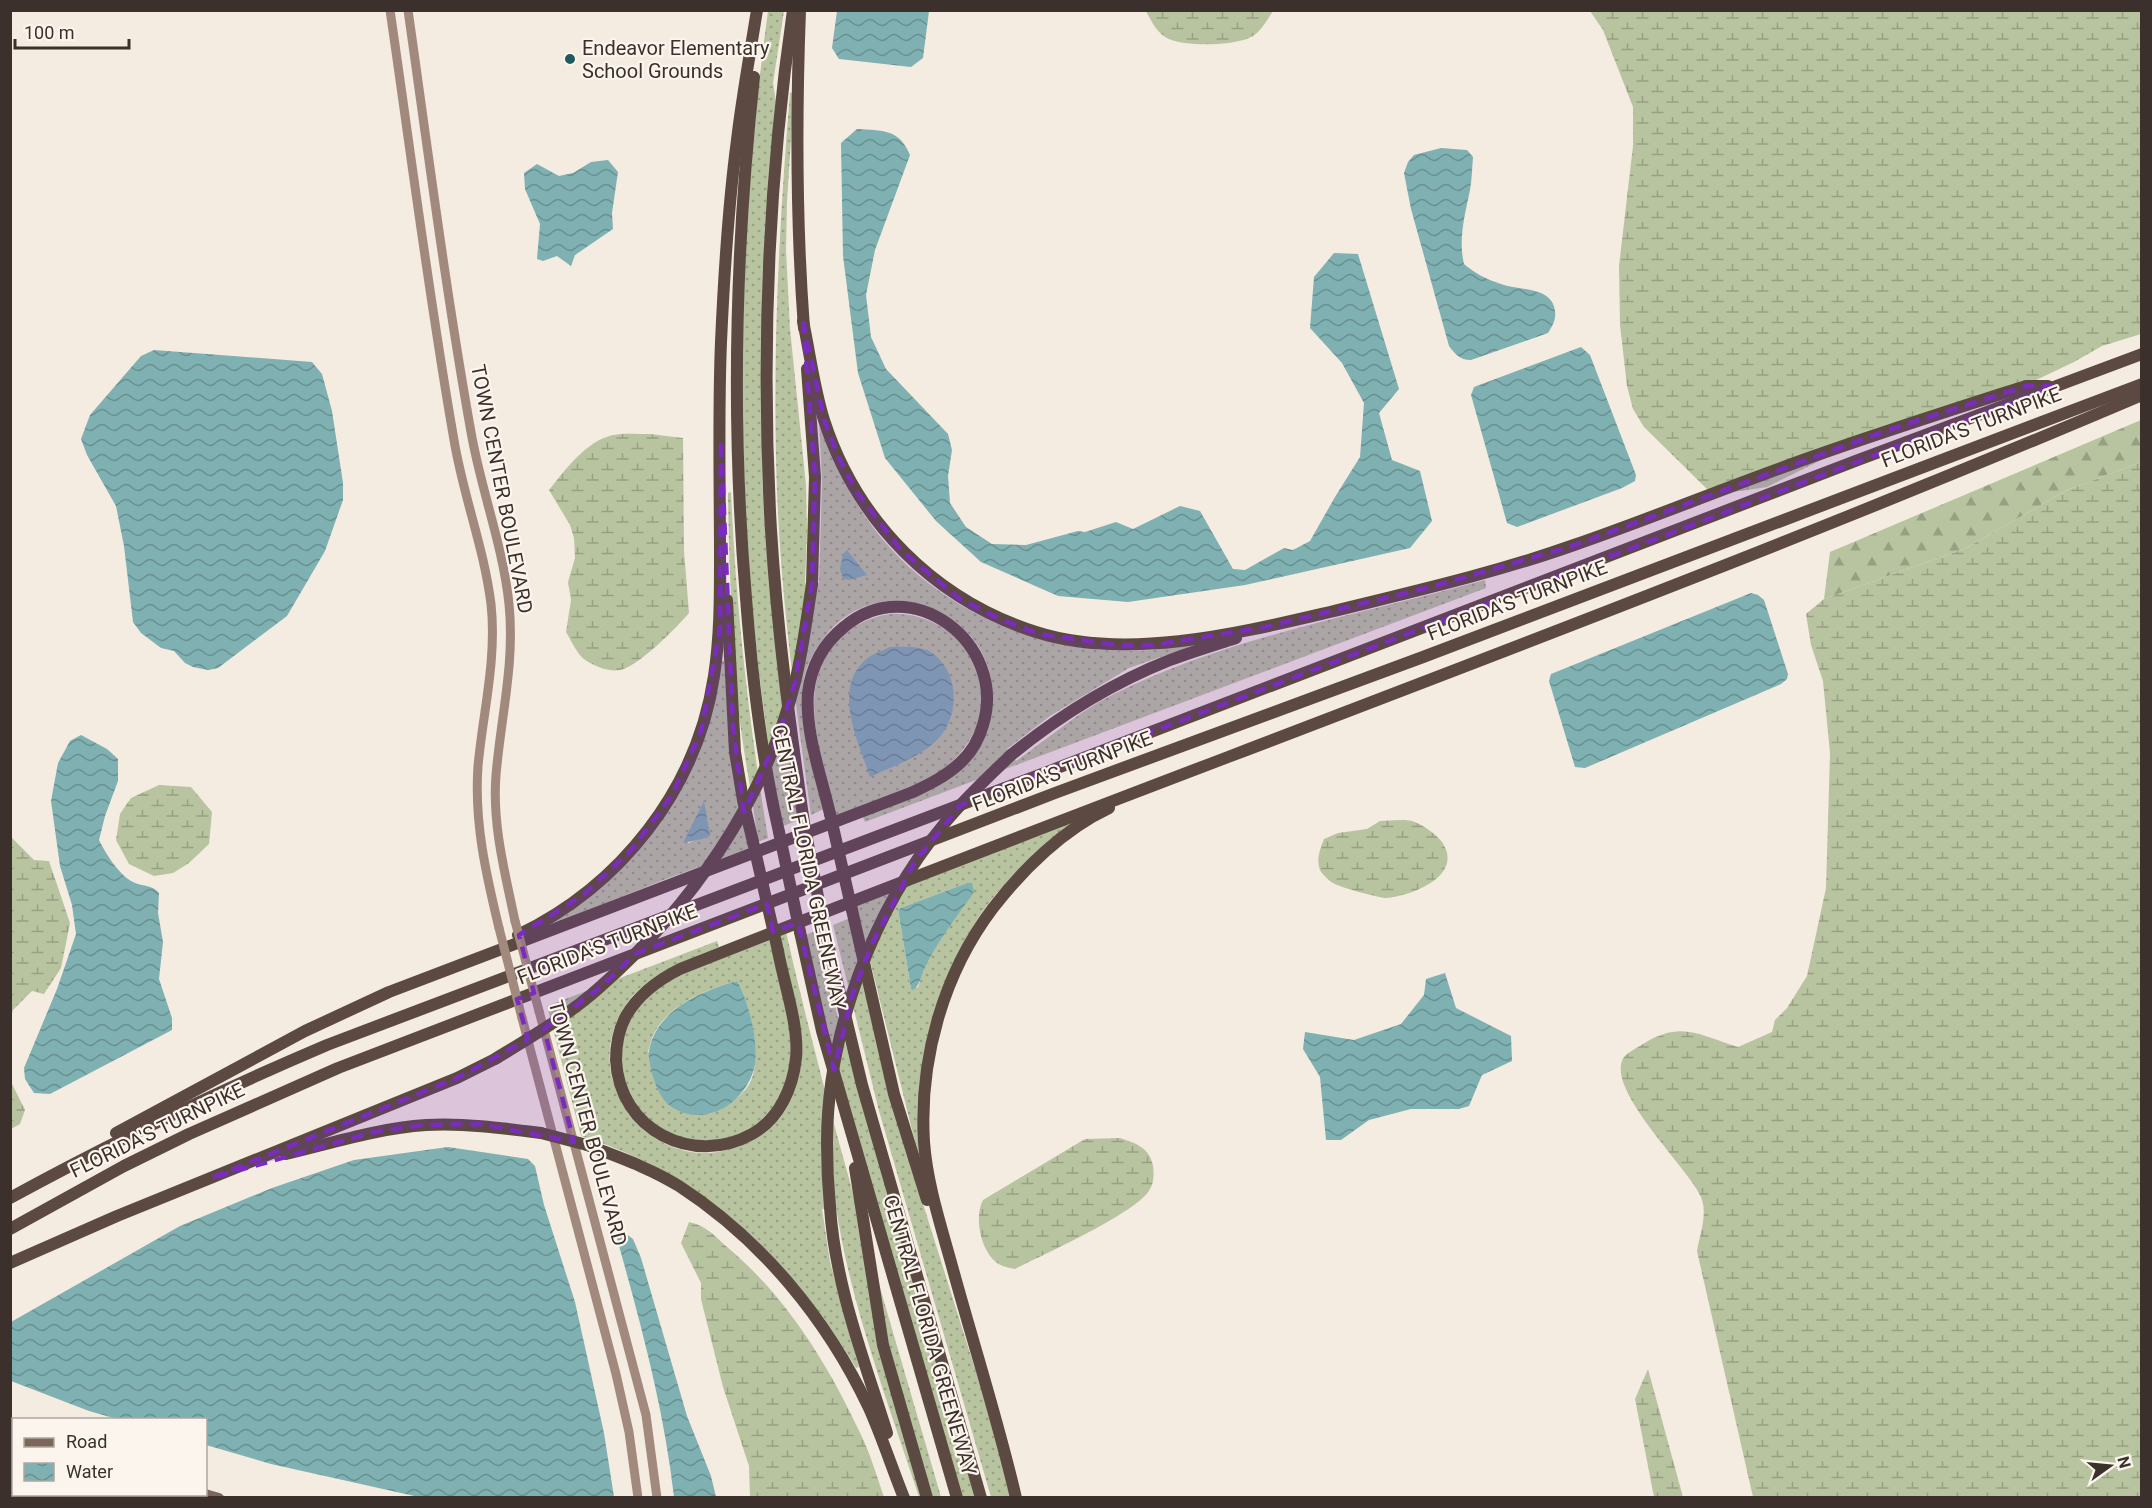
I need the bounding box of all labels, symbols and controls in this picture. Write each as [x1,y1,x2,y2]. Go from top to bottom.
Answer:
scale bar [15,12,129,50]
text: 100 m [24,22,75,43]
place label: Endeavor Elementary School Grounds [582,36,770,83]
marker: Endeavor Elementary School Grounds [563,52,577,66]
street label: TOWN CENTER BOULEVARD [466,362,538,616]
street label: FLORIDA'S TURNPIKE [1878,382,2064,472]
street label: FLORIDA'S TURNPIKE [1424,555,1610,645]
street label: CENTRAL FLORIDA GREENEWAY [767,722,851,1012]
street label: FLORIDA'S TURNPIKE [969,726,1155,816]
street label: FLORIDA'S TURNPIKE [514,899,700,989]
street label: TOWN CENTER BOULEVARD [544,998,632,1248]
street label: FLORIDA'S TURNPIKE [66,1077,248,1183]
street label: CENTRAL FLORIDA GREENEWAY [878,1192,982,1478]
legend [12,1418,207,1496]
text: Road [66,1431,107,1452]
north arrow [2080,1436,2140,1496]
text: N [2113,1454,2135,1470]
text: Water [66,1461,113,1482]

